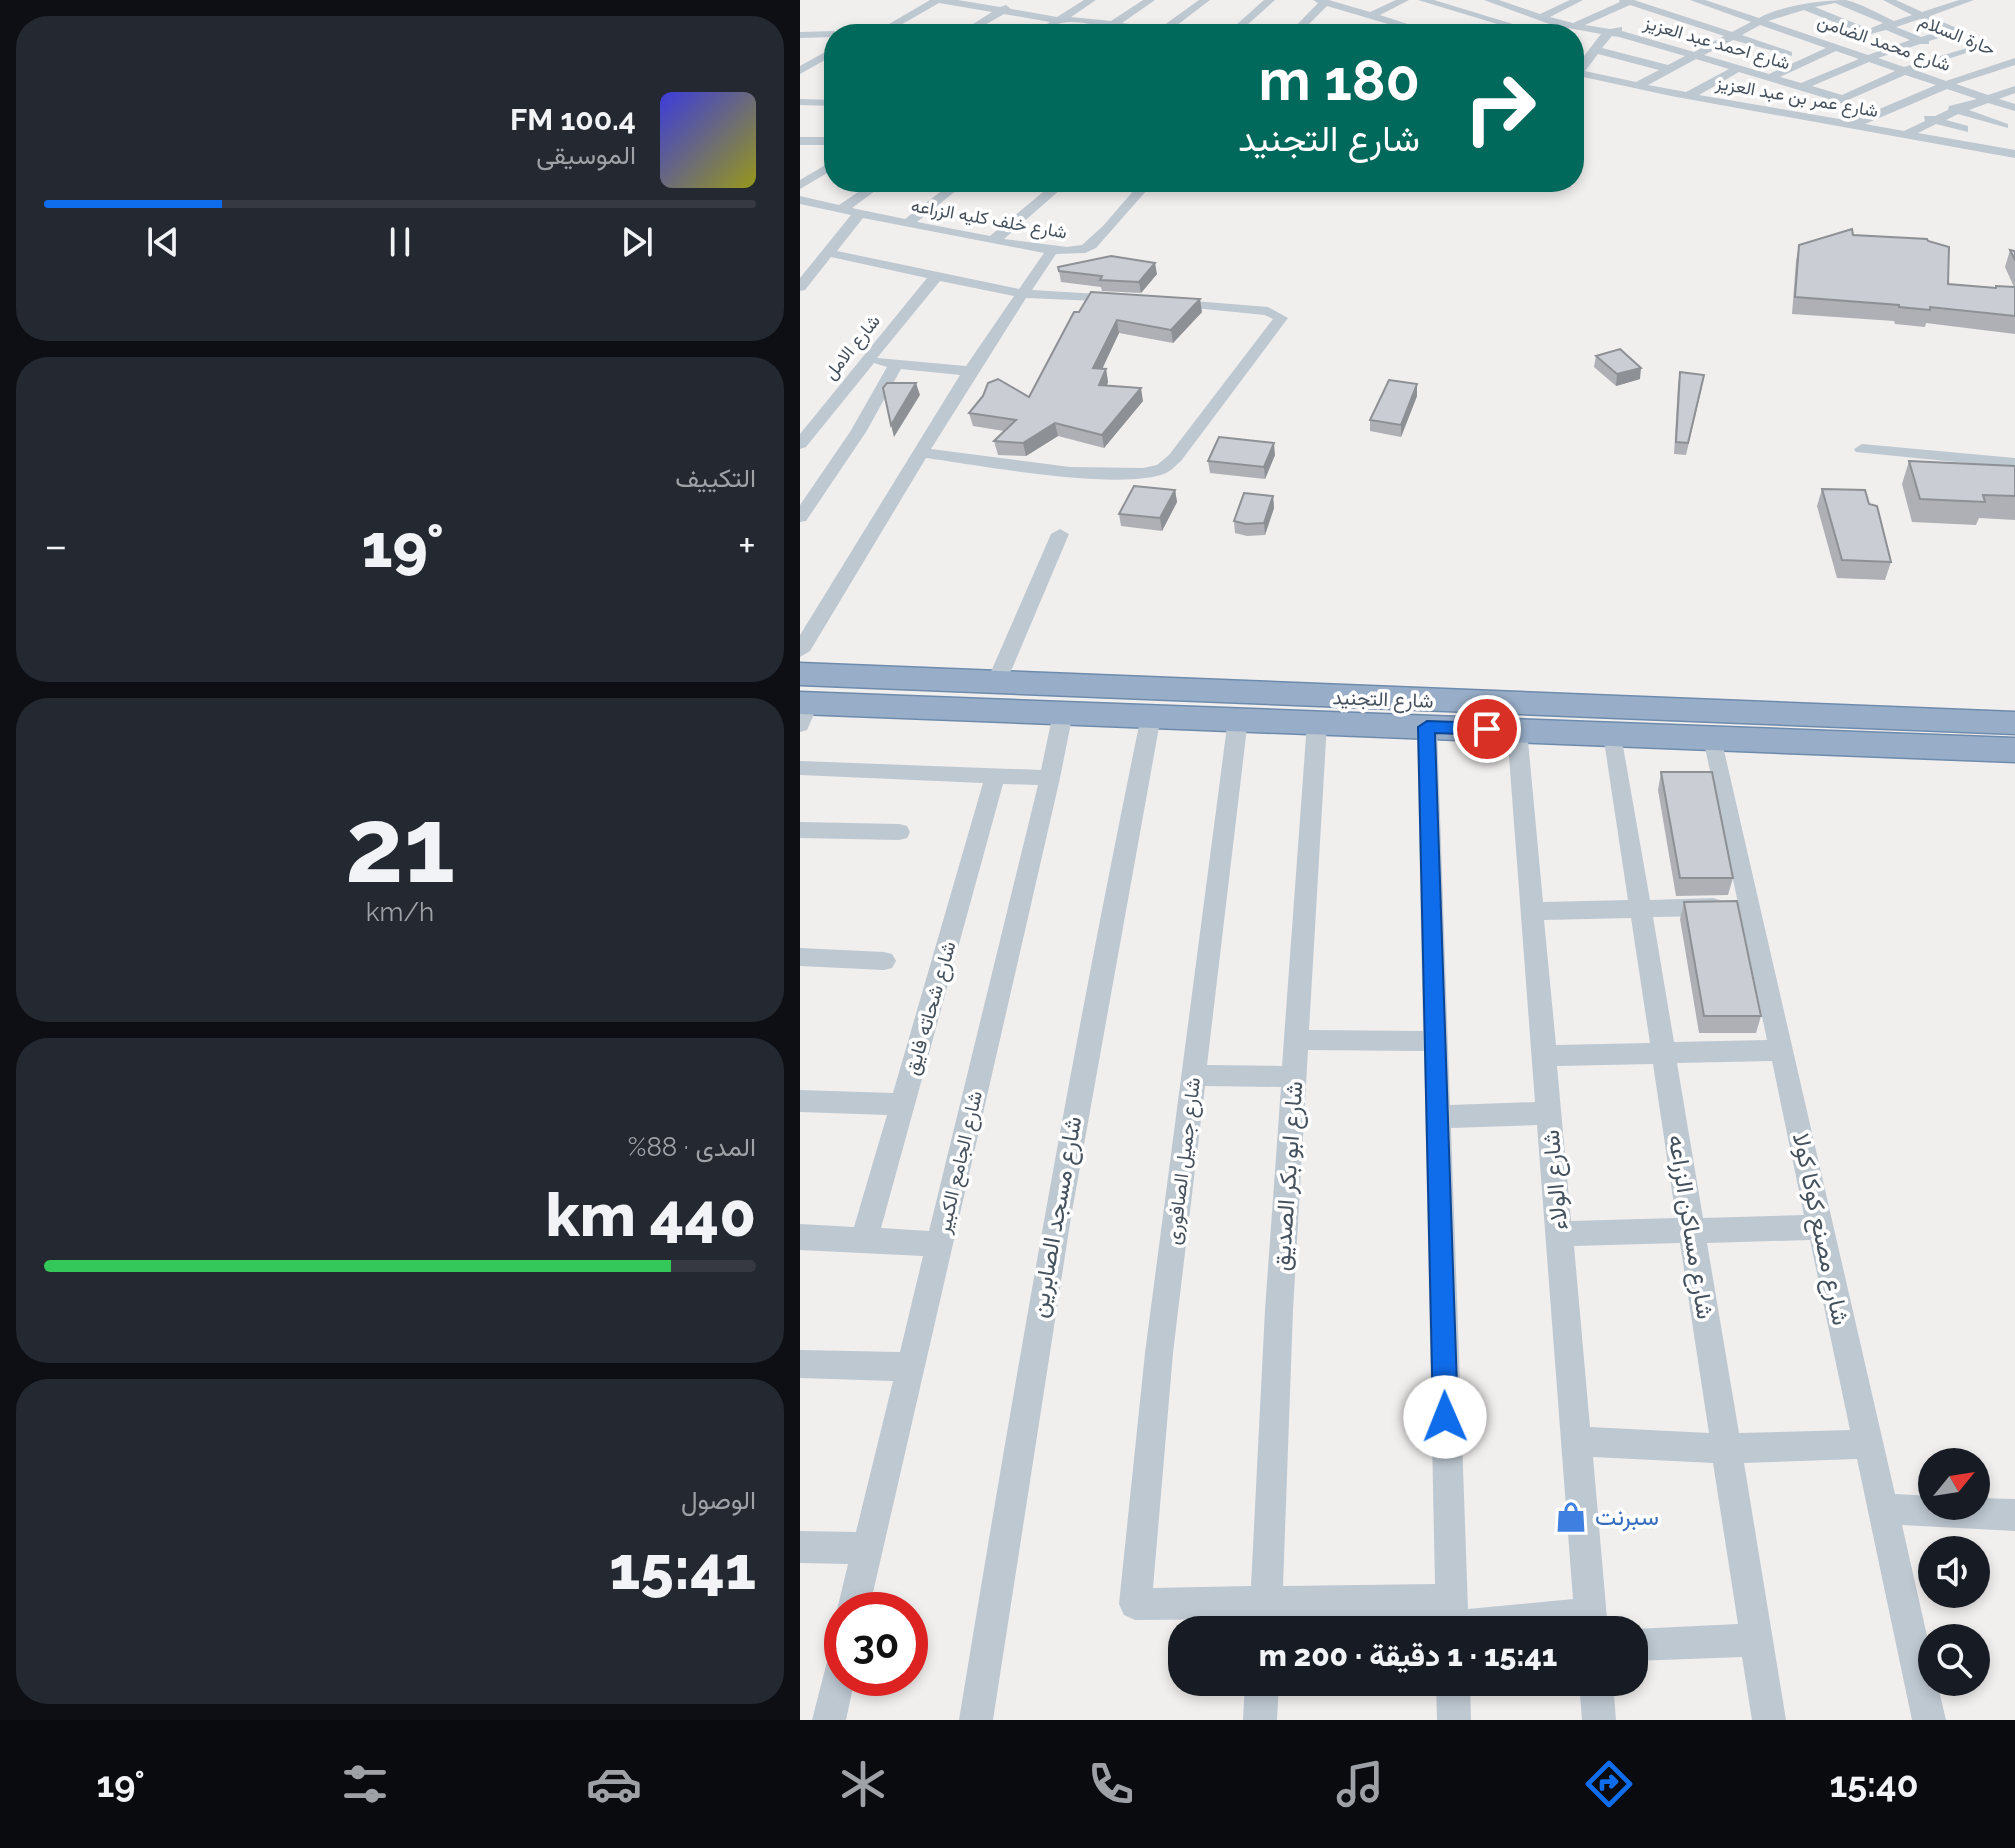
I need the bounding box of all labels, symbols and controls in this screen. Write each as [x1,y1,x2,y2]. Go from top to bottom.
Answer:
street label: شارع محمد الضامن [1814,10,1953,77]
street label: حارة السلام [1915,10,1998,61]
street label: شارع احمد عبد العزيز [1640,11,1793,75]
text: 180 m [1259,47,1420,113]
icon: right [1448,56,1552,160]
street label: شارع عمر بن عبد العزيز [1713,72,1880,123]
text: 100.4 FM [510,102,636,137]
text: شارع التجنيد [1238,117,1420,159]
text: الموسيقى [536,140,636,170]
street label: شارع خلف كليه الزراعه [909,194,1069,245]
icon: previous [141,220,185,264]
icon: pause [378,220,422,264]
icon: next [615,220,659,264]
street label: شارع الامل [819,310,886,384]
text: التكييف [675,463,756,493]
text: 19° [362,511,444,581]
text: − [44,520,68,571]
text: + [738,520,756,571]
street label: شارع التجنيد [1332,685,1434,715]
pin [1453,695,1521,763]
icon: arrive [1465,707,1509,751]
text: 21 [345,784,455,906]
text: km/h [366,897,434,927]
street label: شارع شحاته فايق [899,938,962,1078]
street label: شارع جميل الصافورى [1161,1076,1207,1246]
street label: شارع ابو بكر الصديق [1266,1080,1311,1272]
street label: شارع الجامع الكبير [931,1088,989,1237]
street label: شارع مسجد الصابرين [1024,1114,1089,1320]
street label: شارع الولاء [1536,1128,1575,1232]
street label: شارع مصنع كوكا كولا [1784,1130,1856,1328]
text: المدى · 88% [628,1132,756,1162]
street label: شارع مساكن الزراعه [1661,1133,1720,1322]
text: 440 km [546,1180,756,1250]
position arrow [1403,1375,1487,1459]
north arrow [1918,1448,1990,1520]
map controls [1918,1448,1990,1696]
text: الوصول [681,1485,756,1515]
shop icon: سبرنت [1554,1500,1588,1534]
place label: سبرنت [1595,1502,1659,1532]
text: 15:41 [609,1533,756,1603]
button: sound [1918,1536,1990,1608]
speed limit sign: 30 [824,1592,928,1696]
button: search [1918,1624,1990,1696]
text: 15:41 · 1 دقيقة · 200 m [1259,1638,1557,1673]
icon: filters [337,1756,393,1812]
icon: car [586,1756,642,1812]
icon: climate [835,1756,891,1812]
icon: phone [1083,1756,1139,1812]
icon: music [1332,1756,1388,1812]
icon: directions [1581,1756,1637,1812]
text: 19° [96,1763,145,1805]
text: 15:40 [1829,1763,1919,1805]

